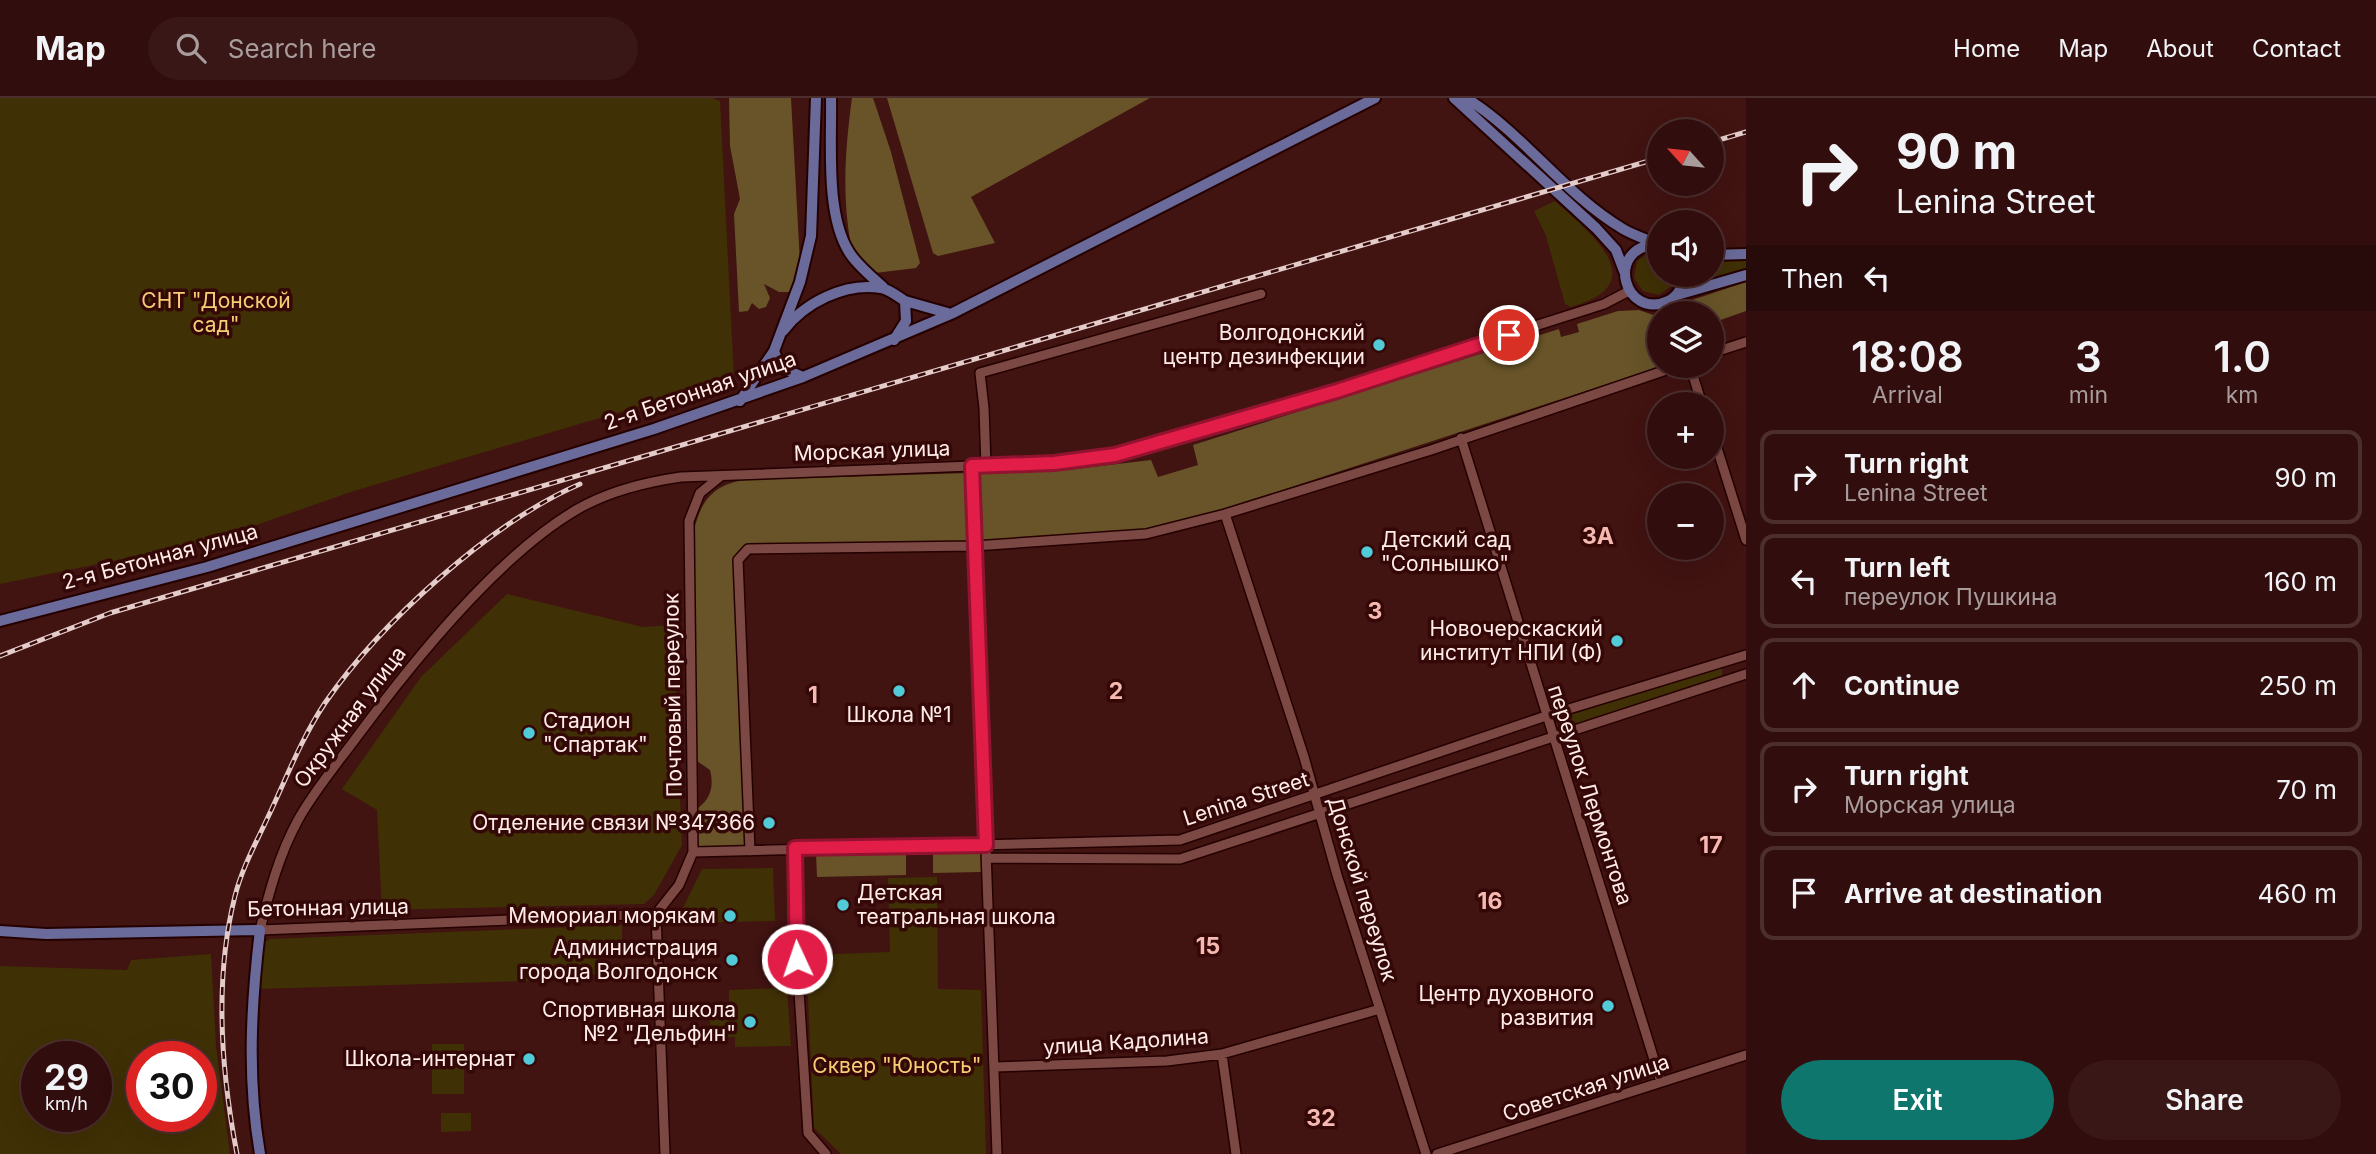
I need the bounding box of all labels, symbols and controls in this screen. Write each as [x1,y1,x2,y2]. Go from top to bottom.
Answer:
search box [148,17,638,80]
text: Map [35,28,106,68]
icon: search [172,29,210,67]
text: Search here [228,33,376,64]
text: Home [1953,34,2020,63]
text: Map [2058,34,2108,63]
text: About [2146,34,2214,63]
text: Contact [2252,34,2341,63]
north arrow [1647,119,1724,196]
map controls [1647,119,1724,560]
text: 90 m [1896,122,2017,181]
icon: right [1781,126,1872,217]
text: Lenina Street [1896,182,2096,221]
button: sound [1647,210,1724,287]
icon: left [1858,259,1896,297]
text: Then [1781,263,1844,294]
park label: СНТ "Донской сад" [141,288,291,337]
button: layers [1647,301,1724,378]
pin [1479,305,1539,365]
icon: arrive [1490,316,1528,354]
place label: Волгодонский центр дезинфекции [1163,320,1365,369]
text: 18:08 [1851,331,1964,382]
text: 3 [2075,331,2102,382]
text: 1.0 [2213,331,2271,382]
marker: Волгодонский центр дезинфекции [1371,337,1387,353]
street label: 2-я Бетонная улица [600,346,799,435]
text: Arrival [1872,381,1943,409]
text: min [2069,381,2108,409]
text: km [2226,381,2258,409]
button: + [1647,392,1724,469]
street label: Морская улица [793,435,951,466]
text: Turn right [1844,448,1969,479]
icon: right [1785,458,1823,496]
text: 90 m [2274,462,2337,493]
text: Lenina Street [1844,479,1987,507]
button: − [1647,483,1724,560]
street label: 2-я Бетонная улица [59,518,261,595]
district label: 3А [1582,522,1614,550]
place label: Детский сад "Солнышко" [1381,527,1511,576]
marker: Детский сад "Солнышко" [1359,544,1375,560]
text: Turn left [1844,552,1950,583]
icon: left [1785,562,1823,600]
text: 160 m [2264,566,2337,597]
text: переулок Пушкина [1844,583,2057,611]
street label: Почтовый переулок [658,592,687,797]
district label: 3 [1368,597,1382,625]
place label: Новочерскаский институт НПИ (Ф) [1420,616,1603,665]
marker: Новочерскаский институт НПИ (Ф) [1609,633,1625,649]
street label: Окружная улица [288,641,411,792]
icon: ahead [1785,666,1823,704]
text: Continue [1844,670,1960,701]
text: 250 m [2259,670,2337,701]
district label: 2 [1109,677,1123,705]
district label: 1 [808,681,818,709]
street label: переулок Лермонтова [1543,682,1638,908]
marker: Школа №1 [891,683,907,699]
place label: Школа №1 [847,702,951,727]
place label: Стадион "Спартак" [543,708,648,757]
marker: Стадион "Спартак" [521,725,537,741]
text: Turn right [1844,760,1969,791]
street label: Lenina Street [1180,766,1312,831]
icon: right [1785,770,1823,808]
text: 70 m [2276,774,2337,805]
text: Морская улица [1844,791,2016,819]
street label: Донской переулок [1322,793,1403,985]
place label: Отделение связи №347366 [472,810,755,835]
marker: Отделение связи №347366 [761,815,777,831]
district label: 17 [1699,831,1723,859]
icon: arrive [1785,874,1823,912]
text: Arrive at destination [1844,878,2103,909]
text: 460 m [2258,878,2337,909]
place label: Детская театральная школа [857,880,1056,929]
district label: 16 [1478,887,1502,915]
street label: Бетонная улица [247,894,409,921]
marker: Детская театральная школа [835,897,851,913]
place label: Мемориал морякам [508,903,716,928]
marker: Мемориал морякам [722,908,738,924]
position arrow [760,922,834,996]
district label: 15 [1196,932,1220,960]
place label: Администрация города Волгодонск [519,935,719,984]
marker: Администрация города Волгодонск [724,952,740,968]
place label: Центр духовного развития [1418,981,1594,1030]
place label: Спортивная школа №2 "Дельфин" [542,997,736,1046]
marker: Центр духовного развития [1600,998,1616,1014]
marker: Спортивная школа №2 "Дельфин" [742,1014,758,1030]
street label: улица Кадолина [1042,1023,1210,1060]
speed limit sign: 30 [126,1041,217,1132]
place label: Школа-интернат [344,1046,515,1071]
street label: Советская улица [1499,1049,1672,1126]
marker: Школа-интернат [521,1051,537,1067]
park label: Сквер "Юность" [812,1053,982,1078]
text: 29 [44,1056,89,1098]
button: Exit [1781,1060,2054,1140]
button: Share [2068,1060,2341,1140]
text: km/h [45,1093,88,1114]
district label: 32 [1306,1104,1336,1132]

